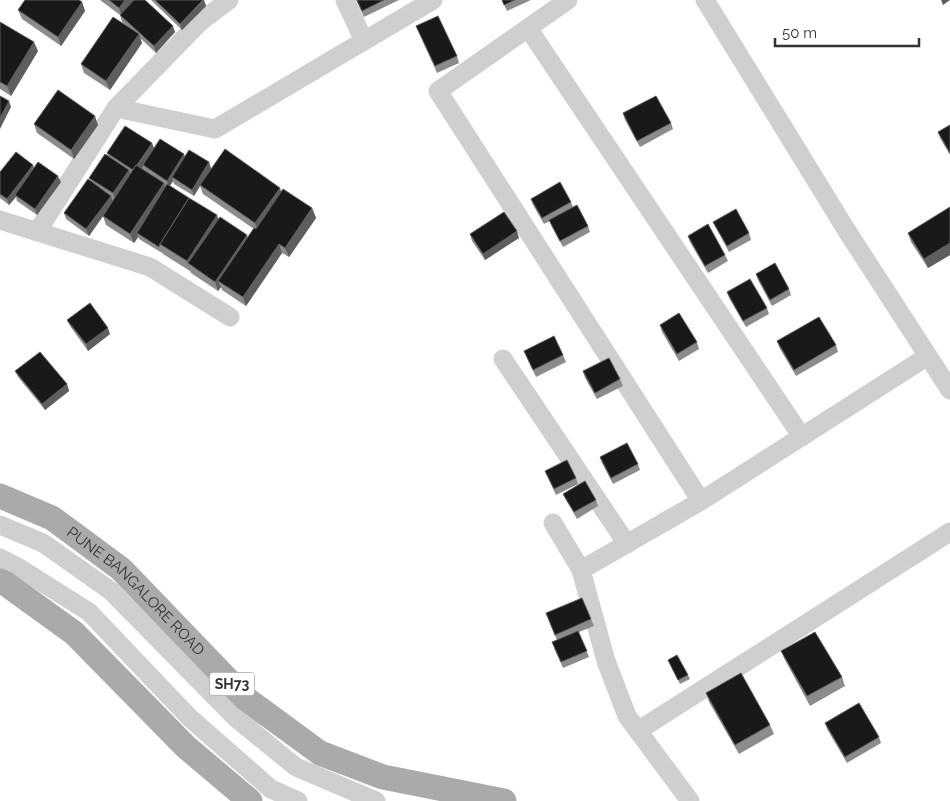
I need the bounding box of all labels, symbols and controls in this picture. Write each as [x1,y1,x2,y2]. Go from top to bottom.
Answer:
scale bar [775,15,919,47]
text: 50 m [782,24,817,42]
street label: PUNE BANGALORE ROAD [63,523,208,659]
road number: SH73 [210,672,254,696]

